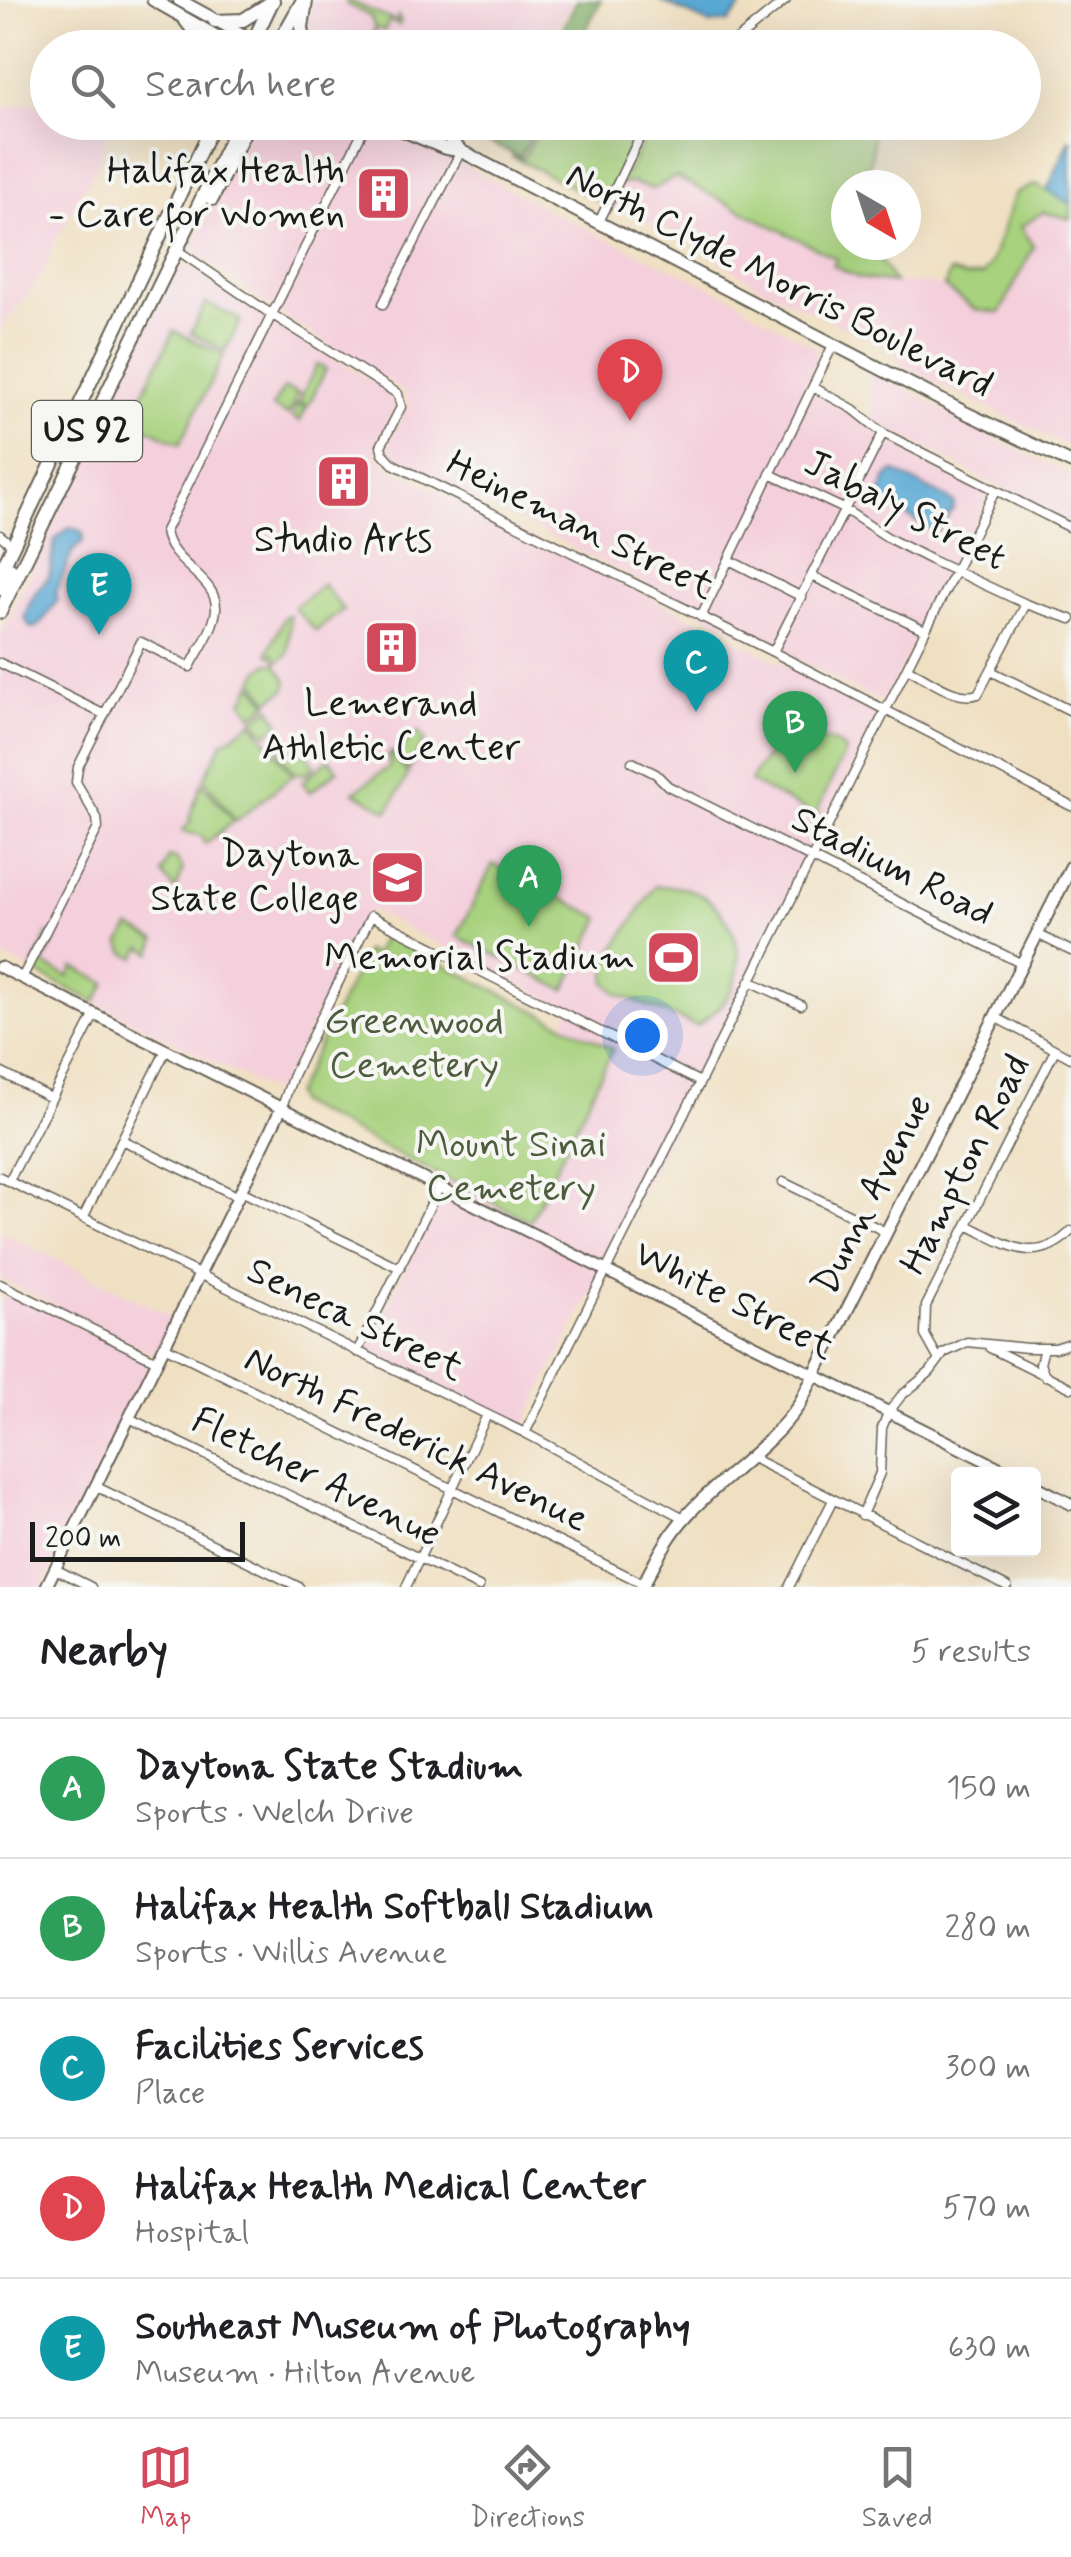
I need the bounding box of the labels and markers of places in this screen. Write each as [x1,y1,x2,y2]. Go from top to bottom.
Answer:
place label: Halifax Health - Care for Women [48,147,345,243]
building icon: Halifax Health - Care for Women [354,163,414,223]
pin: D [598,338,662,421]
building icon: Studio Arts [313,452,373,512]
place label: Studio Arts [254,516,432,565]
pin: E [66,552,132,635]
building icon: Lemerand Athletic Center [361,617,421,677]
pin: C [664,630,728,712]
place label: Lemerand Athletic Center [262,680,521,773]
pin: B [762,690,828,773]
place label: Daytona State College [150,831,359,924]
pin: A [496,844,562,927]
school or university icon: Daytona State College [368,847,428,907]
sports icon: Memorial Stadium [644,928,704,988]
place label: Memorial Stadium [324,934,635,983]

